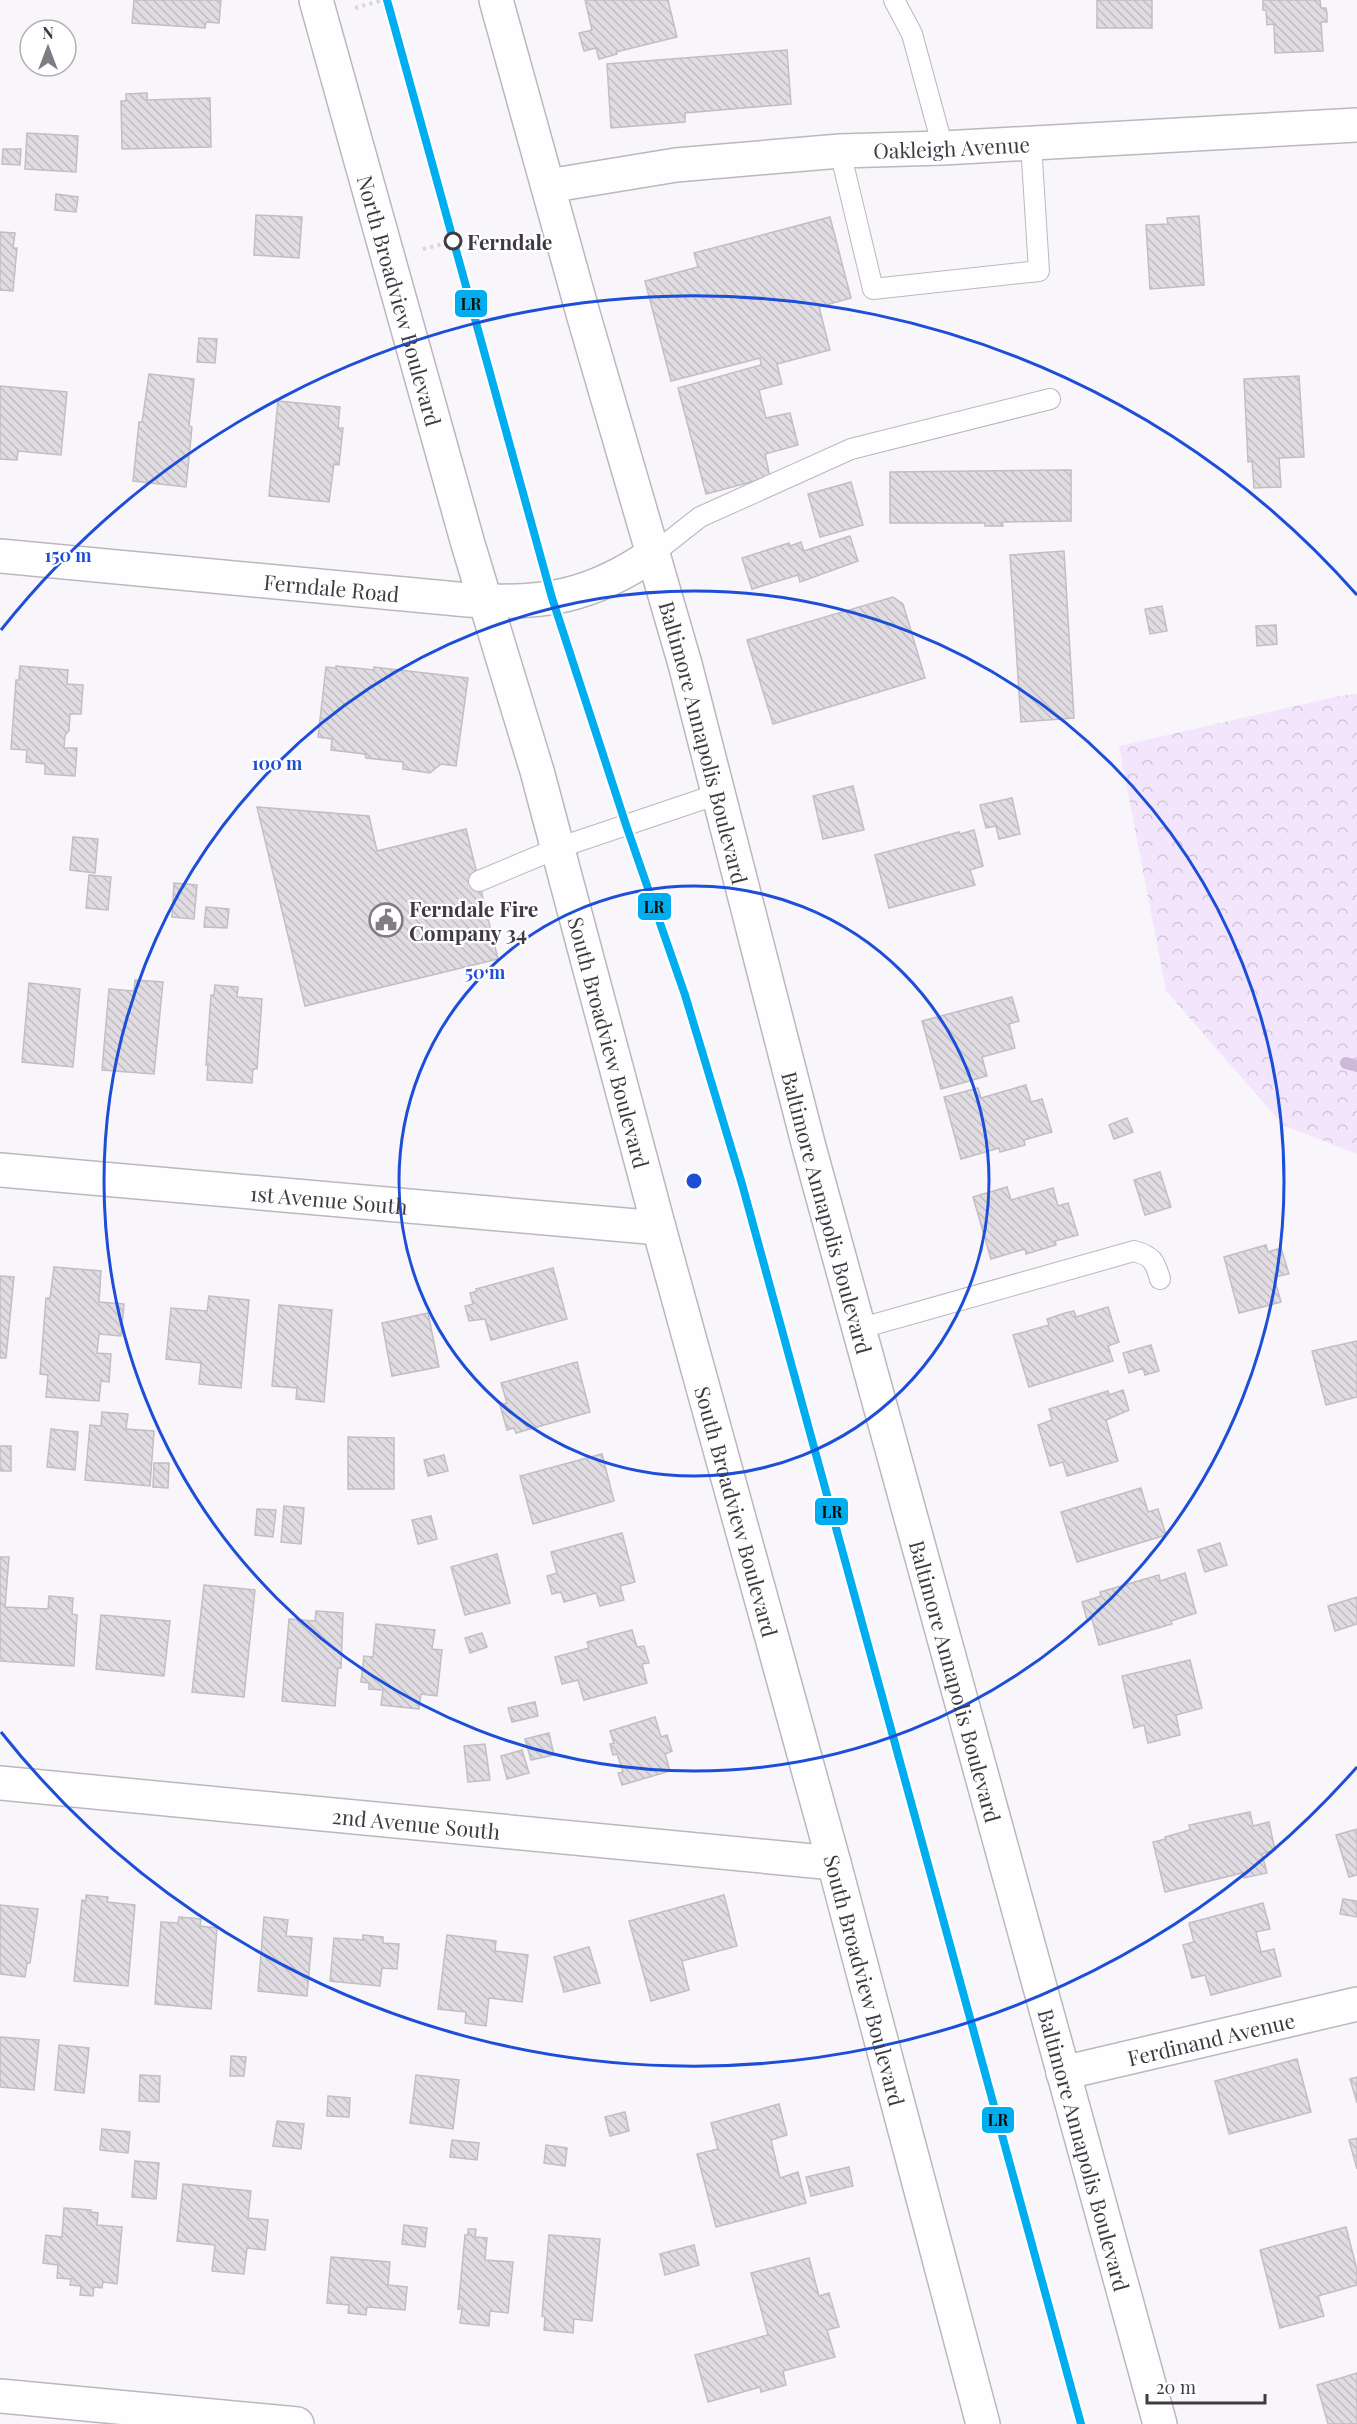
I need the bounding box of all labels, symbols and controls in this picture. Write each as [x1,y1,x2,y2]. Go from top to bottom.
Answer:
north arrow [18,18,78,78]
text: N [42,22,54,43]
street label: Oakleigh Avenue [873,129,1031,164]
street label: North Broadview Boulevard [352,172,448,429]
place label: Ferndale [467,227,552,255]
marker: Ferndale [444,232,462,250]
line badge: LR [454,289,488,318]
text: LR [461,293,482,314]
text: 150 m [44,543,92,567]
street label: Ferndale Road [262,567,401,607]
street label: Baltimore Annapolis Boulevard [653,598,755,887]
text: 100 m [252,751,303,775]
line badge: LR [637,892,672,921]
place label: Ferndale Fire Company 34 [409,894,538,946]
text: LR [644,896,665,917]
public building icon: Ferndale Fire Company 34 [368,902,404,938]
street label: South Broadview Boulevard [563,914,656,1171]
text: 50 m [465,960,506,984]
street label: Baltimore Annapolis Boulevard [776,1068,879,1357]
centre of rings [684,1171,704,1191]
street label: 1st Avenue South [249,1178,409,1220]
street label: South Broadview Boulevard [689,1383,785,1640]
line badge: LR [814,1497,849,1526]
text: LR [822,1501,843,1522]
street label: Baltimore Annapolis Boulevard [904,1537,1008,1825]
street label: 2nd Avenue South [331,1801,502,1845]
street label: South Broadview Boulevard [818,1851,912,2109]
street label: Ferdinand Avenue [1125,2005,1297,2071]
street label: Baltimore Annapolis Boulevard [1032,2006,1137,2294]
line badge: LR [981,2106,1015,2134]
text: LR [988,2109,1009,2130]
scale bar [1147,2367,1266,2405]
text: 20 m [1156,2375,1196,2399]

